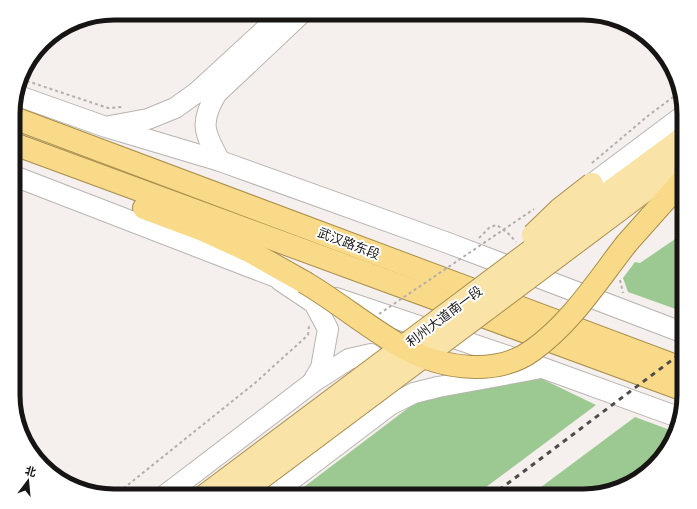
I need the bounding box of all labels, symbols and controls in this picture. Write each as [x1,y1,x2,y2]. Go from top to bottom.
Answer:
street label: 武汉路东段 [316,225,382,262]
street label: 利州大道南一段 [403,283,485,350]
north arrow [8,461,48,501]
text: 北 [24,464,38,480]

